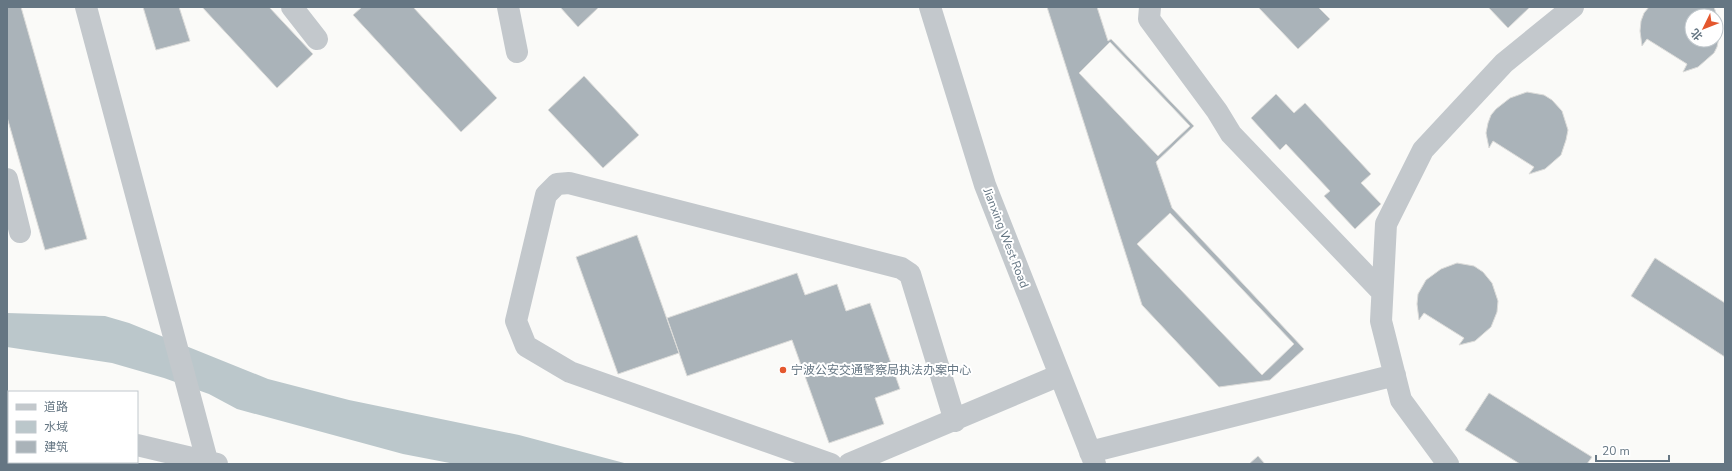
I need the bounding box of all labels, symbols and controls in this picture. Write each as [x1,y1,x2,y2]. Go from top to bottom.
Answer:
north arrow [1684,8,1724,48]
text: 北 [1688,25,1706,44]
street label: Jianxing West Road [979,185,1032,290]
place label: 宁波公安交通警察局执法办案中心 [791,362,971,378]
marker: 宁波公安交通警察局执法办案中心 [778,365,788,375]
legend [8,391,138,463]
text: 道路 [44,399,68,415]
text: 水域 [44,419,68,435]
scale bar [1596,437,1669,463]
text: 建筑 [44,439,68,455]
text: 20 m [1602,443,1630,459]

